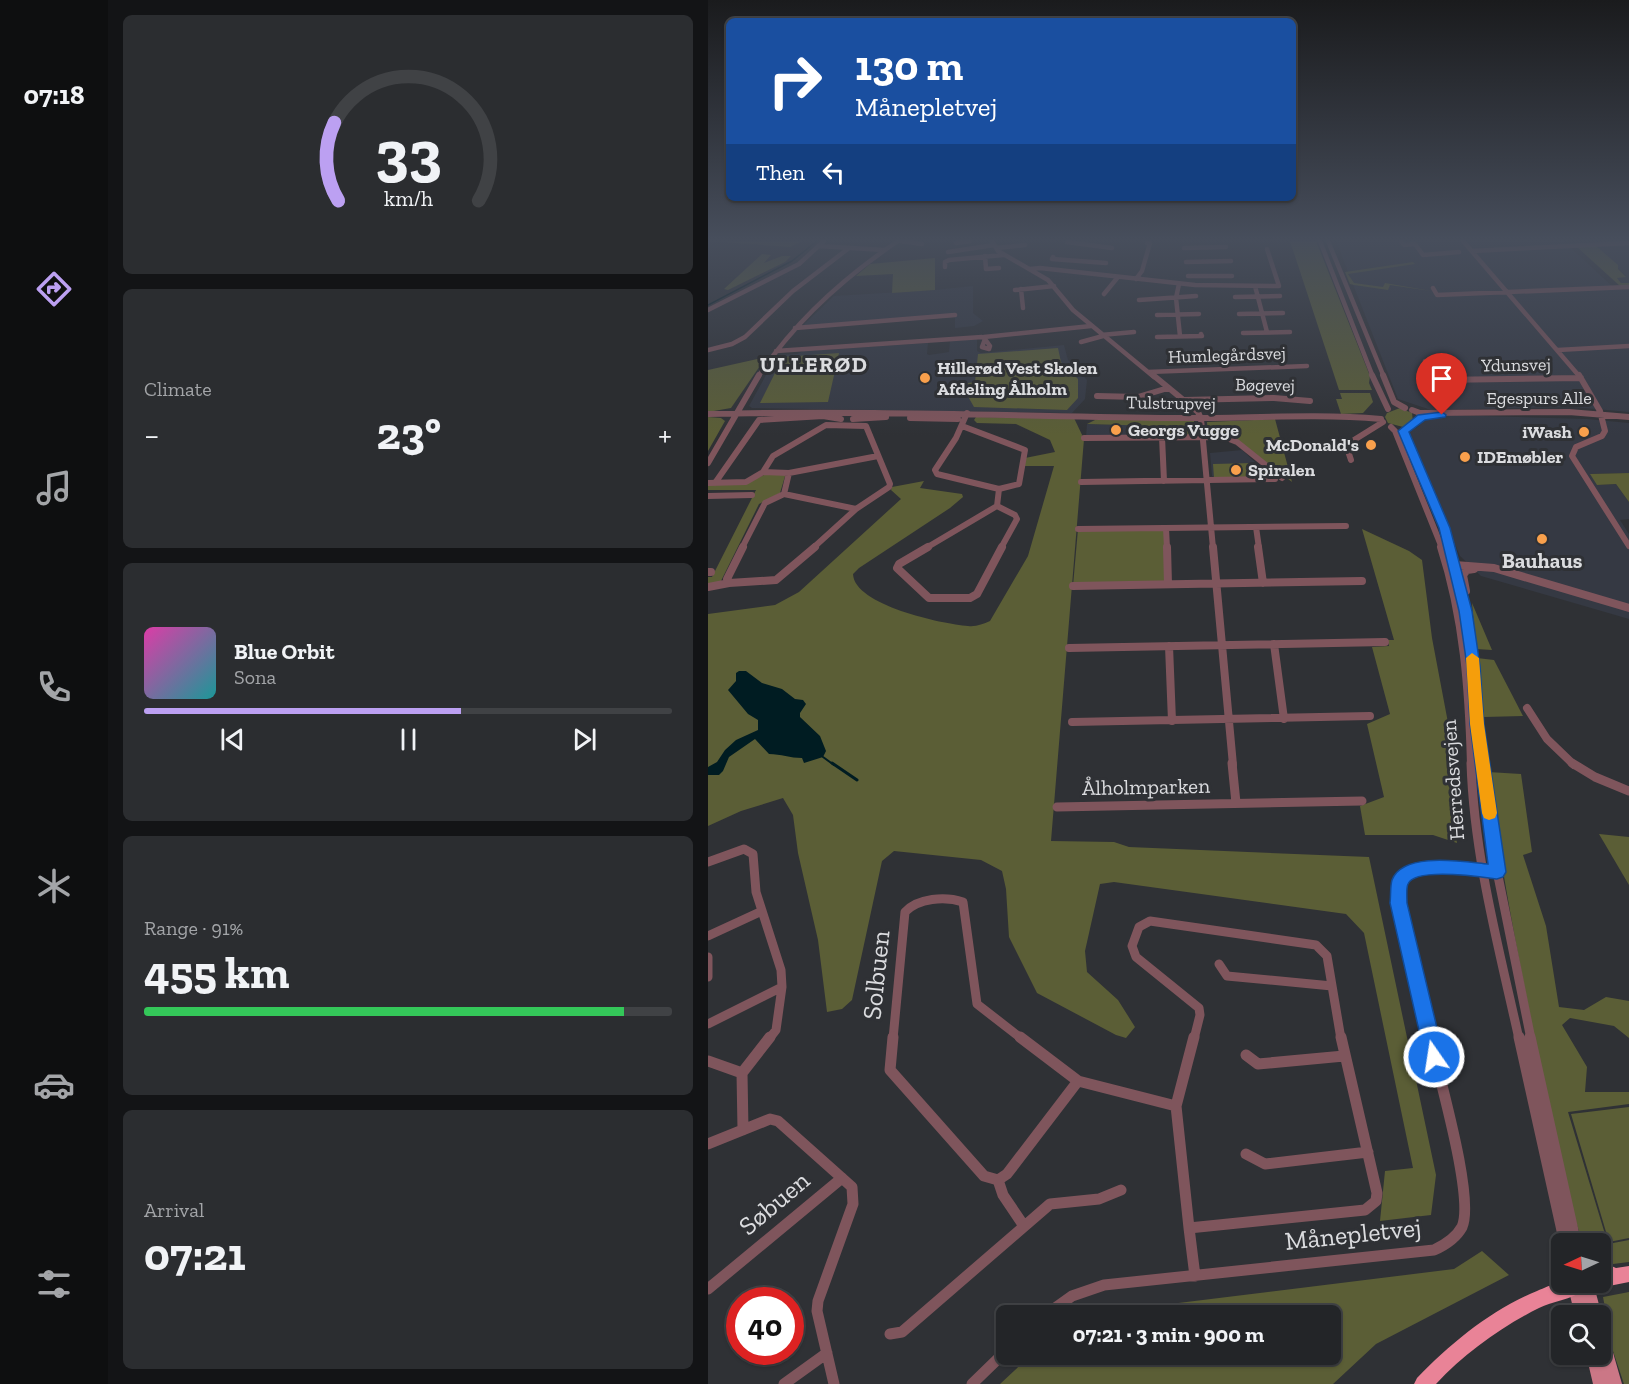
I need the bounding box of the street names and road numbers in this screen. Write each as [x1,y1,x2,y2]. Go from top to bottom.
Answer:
street label: Humlegårdsvej [1168,342,1286,368]
street label: Ydunsvej [1480,353,1551,377]
street label: Bøgevej [1235,373,1295,397]
street label: Egespurs Alle [1486,387,1592,409]
street label: Tulstrupvej [1126,391,1216,415]
street label: Herredsvejen [1436,719,1470,841]
street label: Ålholmparken [1082,773,1210,800]
street label: Solbuen [855,929,897,1021]
street label: Søbuen [732,1164,816,1242]
street label: Månepletvej [1283,1211,1423,1257]

